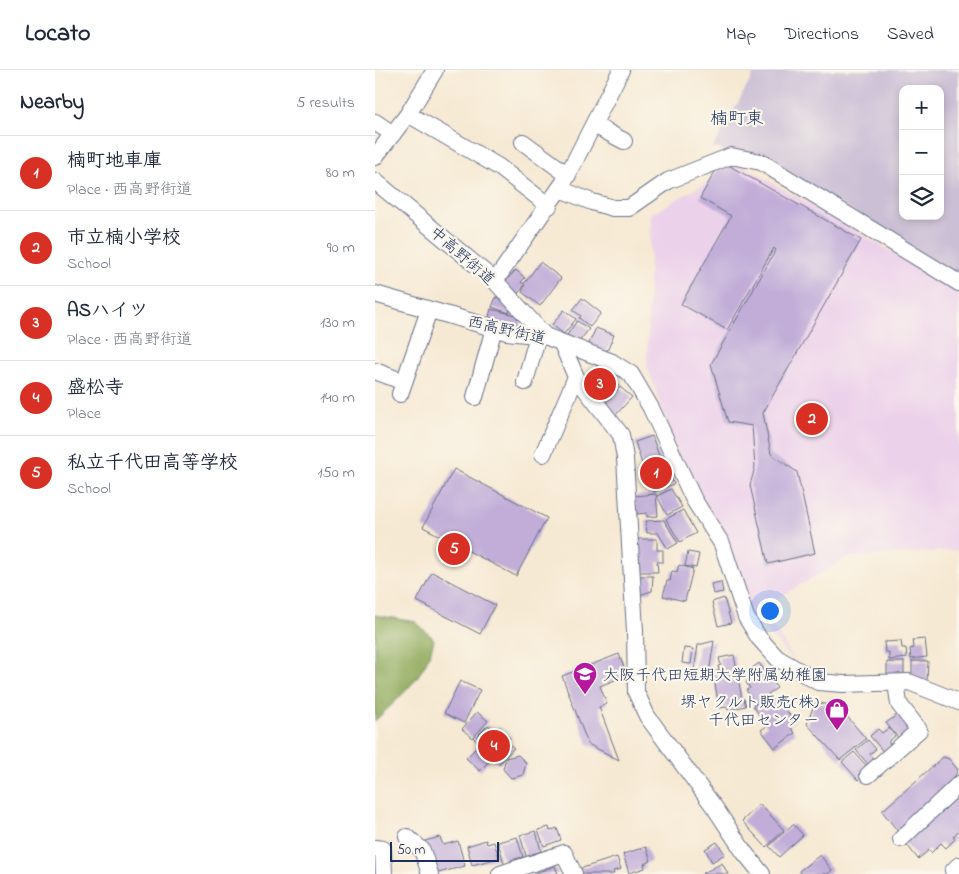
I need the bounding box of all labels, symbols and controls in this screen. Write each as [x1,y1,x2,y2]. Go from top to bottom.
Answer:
text: Locato [25,17,91,52]
text: Map [726,22,756,48]
text: Directions [784,22,859,48]
text: Saved [887,22,934,48]
map controls [899,85,944,220]
button: + [899,85,944,130]
text: Nearby [20,88,84,118]
text: 5 results [296,91,355,115]
district label: 楠町東 [710,107,764,133]
button: − [899,130,944,175]
text: 楠町地車庫 [67,148,162,175]
text: 1 [33,161,39,185]
text: 80 m [326,161,355,185]
button: layers [899,175,944,220]
text: Place · 西高野街道 [67,178,192,202]
street label: 中高野街道 [424,221,500,292]
text: 市立楠小学校 [67,225,181,252]
text: 2 [32,236,40,260]
text: 90 m [327,236,355,260]
text: School [67,252,111,276]
text: ASハイツ [67,298,148,325]
street label: 西高野街道 [465,310,548,352]
text: 3 [33,311,39,335]
text: 130 m [320,311,355,335]
text: Place · 西高野街道 [67,328,192,352]
pin: 3 [584,365,616,403]
text: 盛松寺 [67,375,124,402]
text: 4 [33,386,39,410]
text: 140 m [320,386,355,410]
pin: 2 [796,400,828,438]
text: Place [67,402,101,426]
text: 私立千代田高等学校 [67,450,238,477]
pin: 1 [640,454,672,492]
text: 5 [31,461,41,485]
text: 150 m [317,461,355,485]
text: School [67,477,111,501]
pin: 5 [438,530,470,568]
your location [757,598,783,624]
school or university icon: 大阪千代田短期大学附属幼稚園 [572,661,598,695]
place label: 大阪千代田短期大学附属幼稚園 [603,664,827,688]
place label: 堺ヤクルト販売(株) 千代田センター [681,691,819,733]
shop icon: 堺ヤクルト販売(株) 千代田センター [824,697,850,731]
pin: 4 [478,727,510,765]
scale bar [390,839,499,862]
text: 50 m [397,840,425,861]

